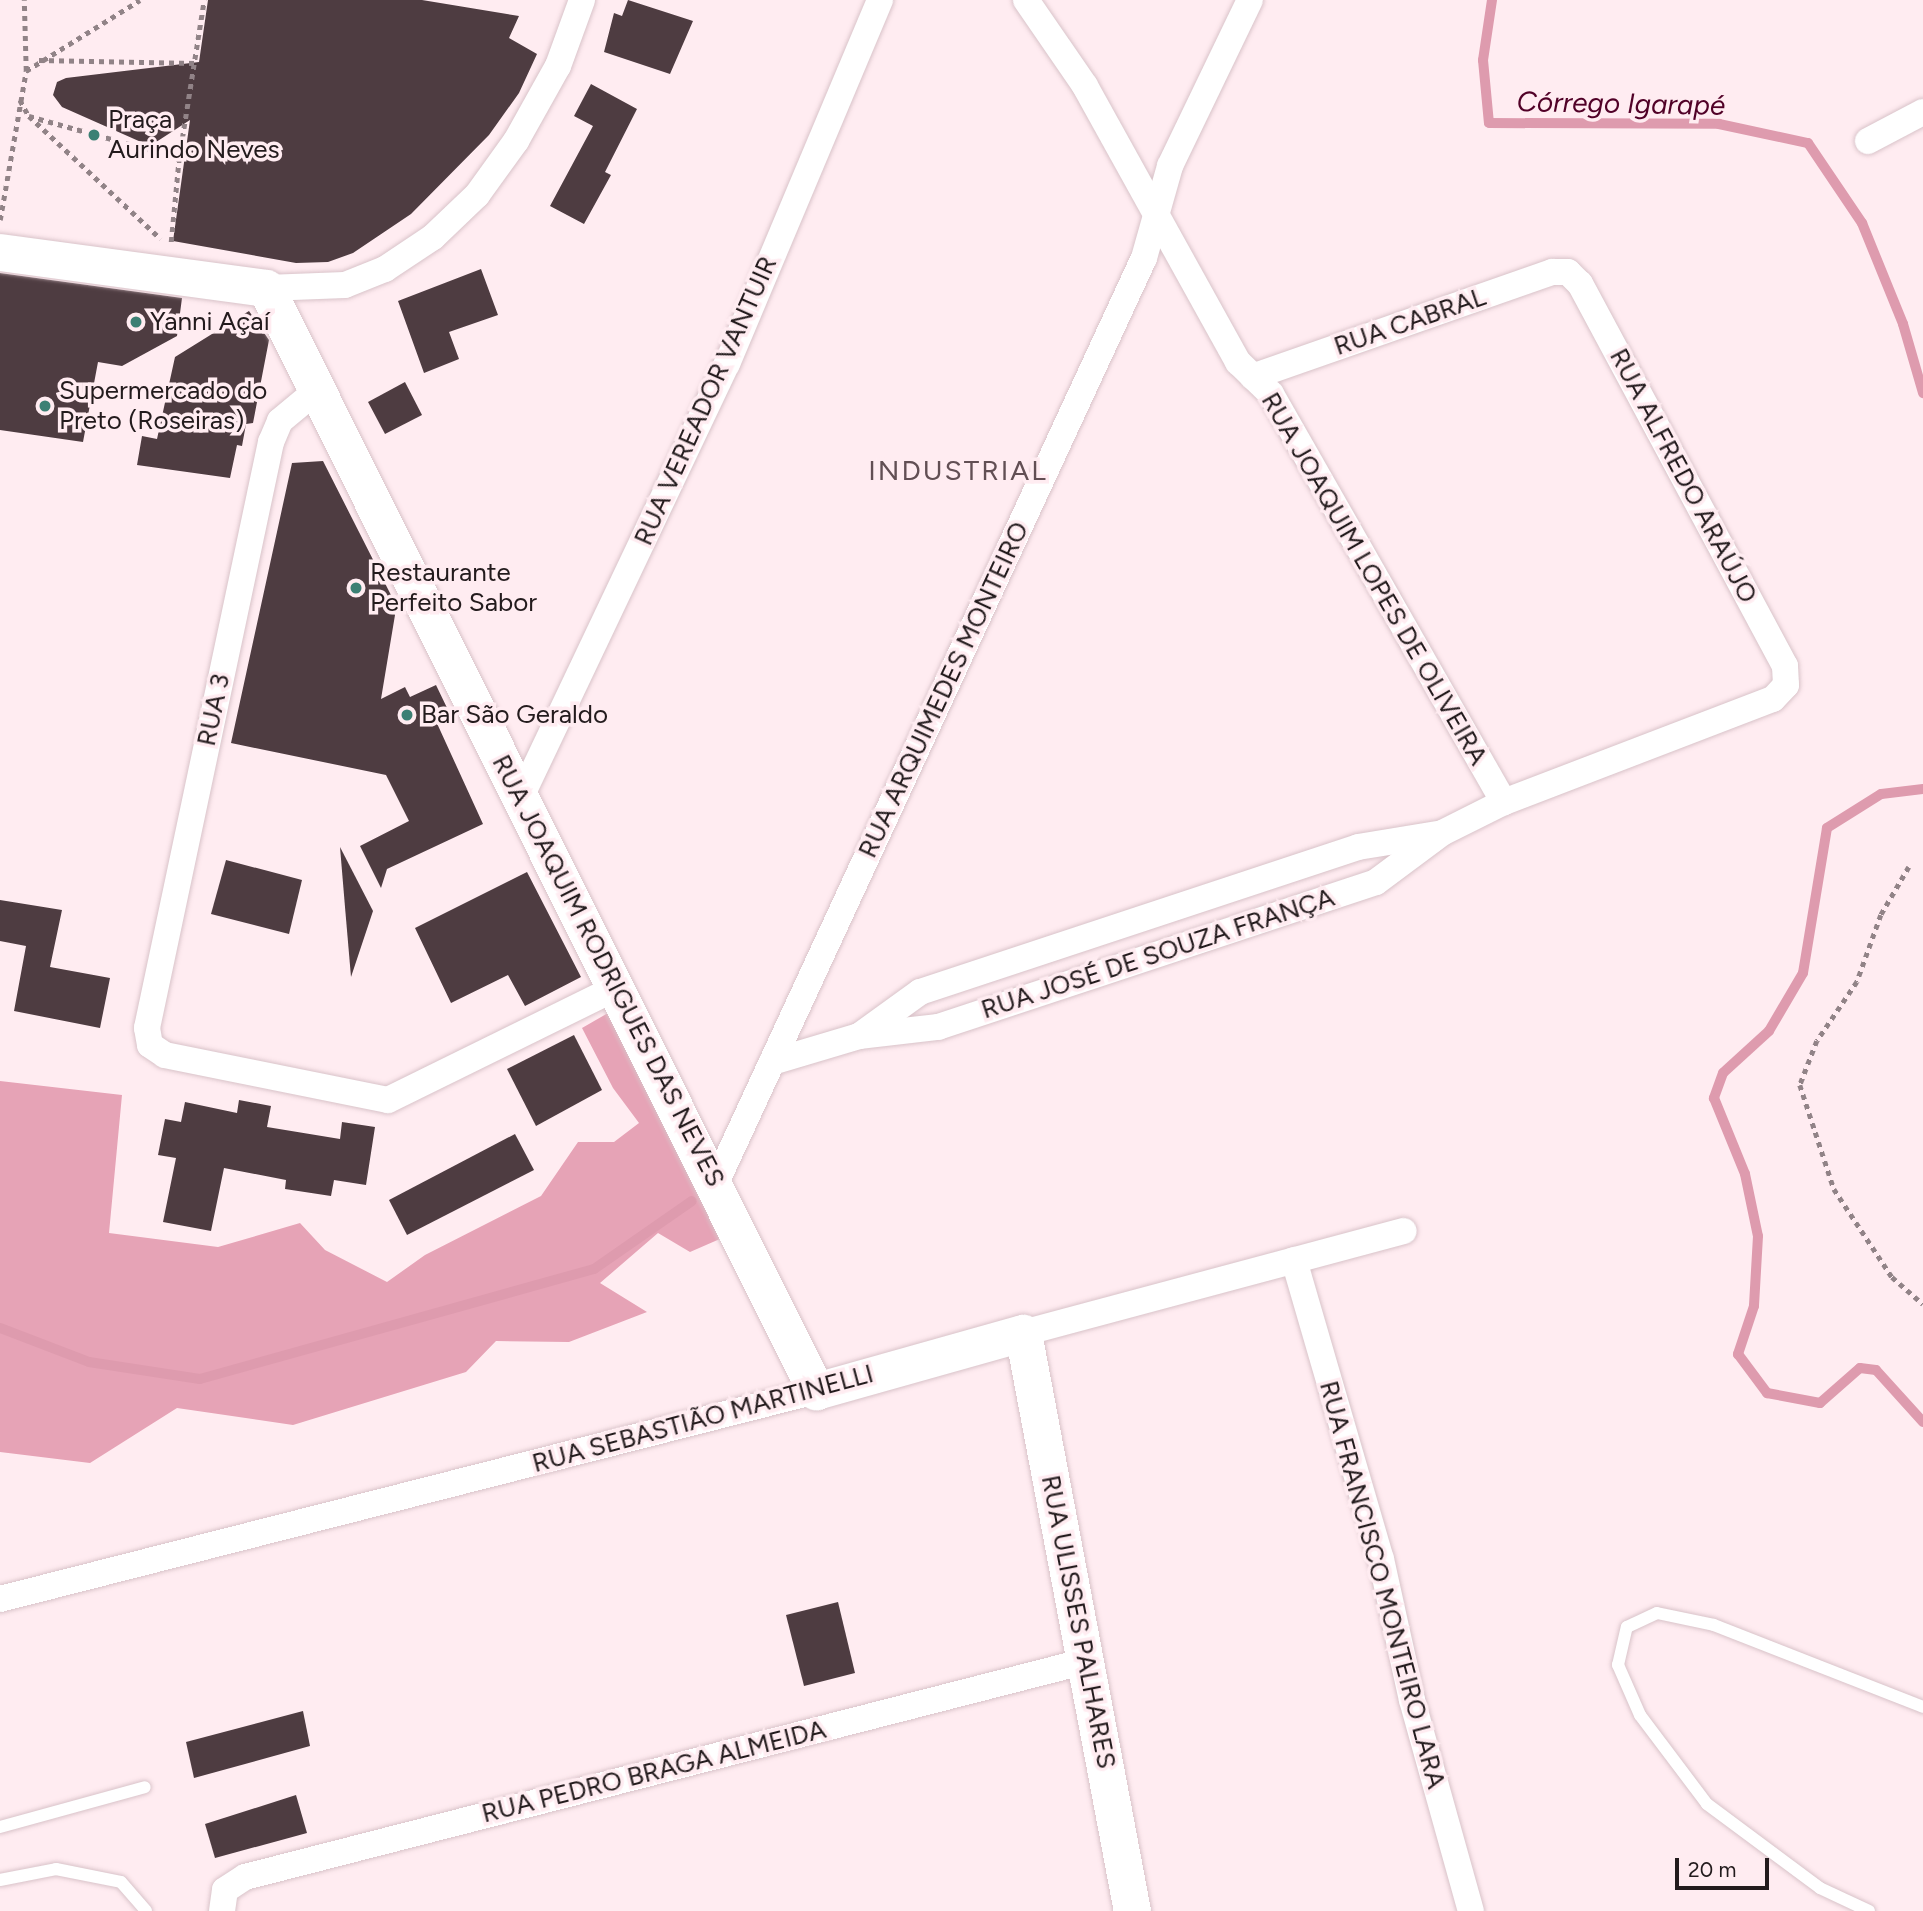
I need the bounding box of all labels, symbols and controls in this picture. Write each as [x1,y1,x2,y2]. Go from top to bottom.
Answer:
water label: Córrego Igarapé [1516,84,1726,122]
place label: Praça Aurindo Neves [108,104,280,166]
marker: Praça Aurindo Neves [86,127,102,143]
street label: RUA VEREADOR VANTUIR [628,252,784,550]
street label: RUA CABRAL [1330,281,1490,363]
place label: Yanni Açaí [150,306,270,338]
marker: Yanni Açaí [128,314,144,330]
street label: RUA ALFREDO ARAÚJO [1603,343,1763,609]
place label: Supermercado do Preto (Roseiras) [59,375,267,436]
street label: RUA JOAQUIM LOPES DE OLIVEIRA [1254,387,1494,771]
marker: Supermercado do Preto (Roseiras) [37,398,53,414]
district label: INDUSTRIAL [869,453,1047,487]
street label: RUA ARQUIMEDES MONTEIRO [852,517,1036,863]
place label: Restaurante Perfeito Sabor [370,557,537,618]
marker: Restaurante Perfeito Sabor [348,580,364,596]
street label: RUA 3 [191,671,237,749]
place label: Bar São Geraldo [421,699,608,731]
marker: Bar São Geraldo [399,707,415,723]
street label: RUA JOAQUIM RODRIGUES DAS NEVES [485,750,731,1192]
street label: RUA JOSÉ DE SOUZA FRANÇA [977,882,1339,1026]
street label: RUA SEBASTIÃO MARTINELLI [529,1358,877,1480]
street label: RUA FRANCISCO MONTEIRO LARA [1312,1378,1452,1792]
street label: RUA ULISSES PALHARES [1034,1473,1122,1771]
street label: RUA PEDRO BRAGA ALMEIDA [479,1714,829,1830]
scale bar [1678,1844,1772,1888]
text: 20 m [1688,1857,1736,1882]

